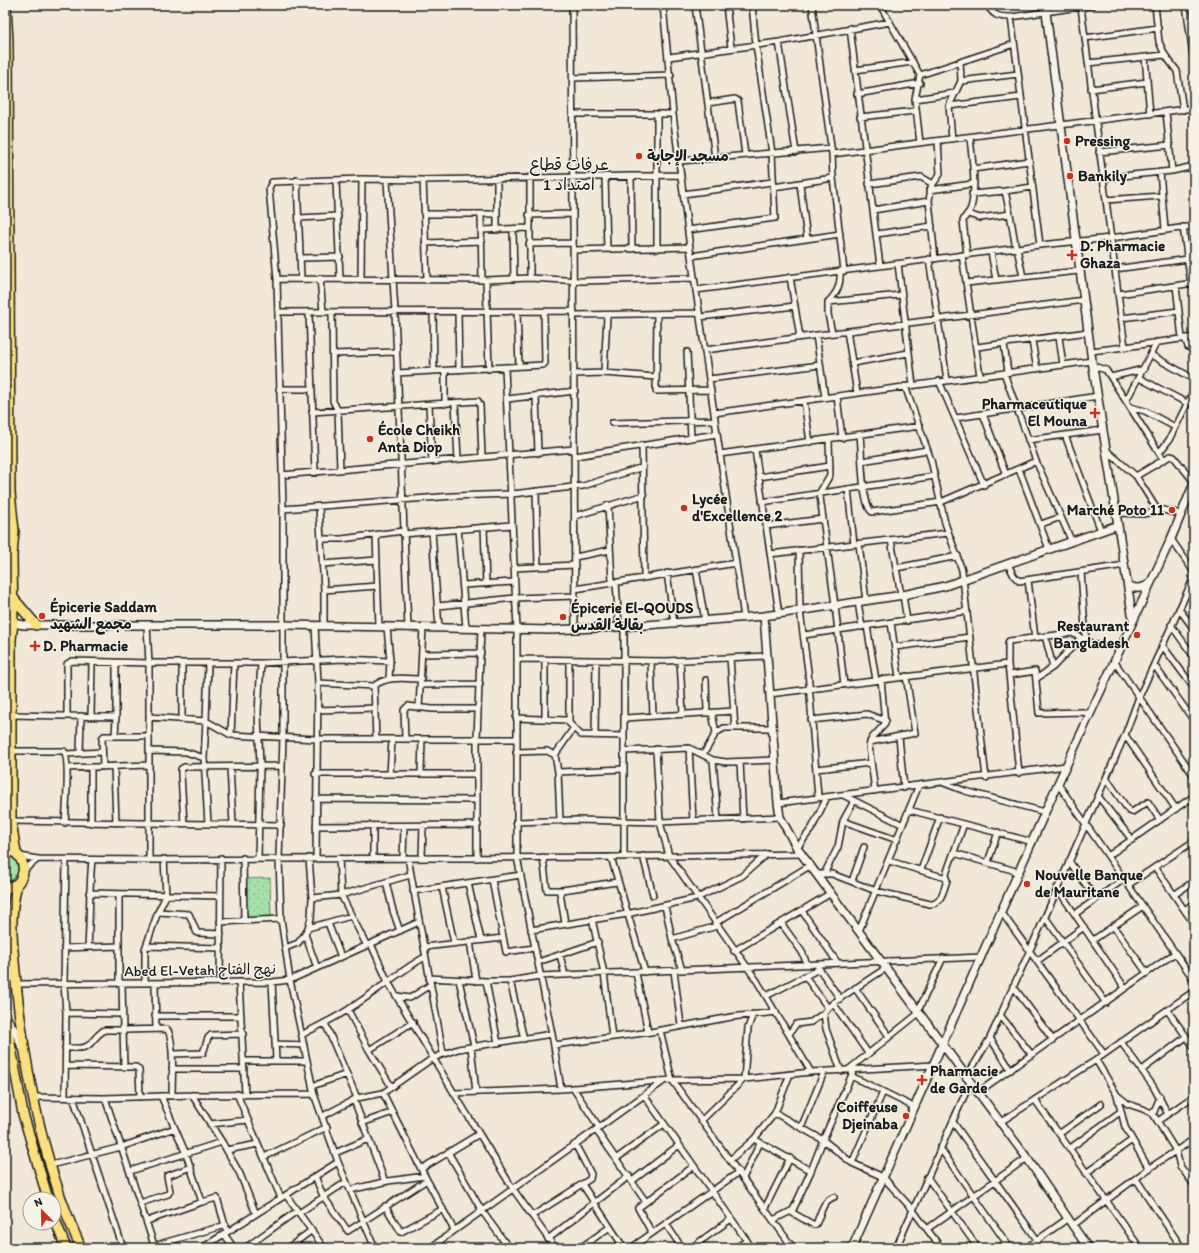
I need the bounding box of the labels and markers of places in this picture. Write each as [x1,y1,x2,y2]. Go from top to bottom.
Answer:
place label: Pressing [1075,132,1130,151]
marker: Pressing [1062,136,1072,146]
place label: مسجد الإجابة [647,147,729,166]
marker: مسجد الإجابة [634,151,644,161]
place label: Bankily [1078,167,1128,186]
marker: Bankily [1065,171,1075,181]
place label: D. Pharmacie Ghaza [1080,237,1165,272]
marker: D. Pharmacie Ghaza [1067,250,1077,260]
place label: Pharmaceutique El Mouna [982,395,1087,430]
marker: Pharmaceutique El Mouna [1090,408,1100,418]
place label: École Cheikh Anta Diop [377,420,460,457]
marker: École Cheikh Anta Diop [365,434,375,444]
place label: Lycée d'Excellence 2 [692,490,782,525]
place label: Marché Poto 11 [1067,501,1164,519]
marker: Lycée d'Excellence 2 [679,503,689,513]
marker: Marché Poto 11 [1167,505,1177,515]
place label: Épicerie Saddam مجمع الشهيد [50,597,157,635]
place label: Épicerie El-QOUDS بقالة القدس [571,598,694,634]
marker: Épicerie Saddam مجمع الشهيد [37,611,47,621]
marker: Épicerie El-QOUDS بقالة القدس [558,612,568,622]
place label: Restaurant Bangladesh [1054,617,1130,653]
marker: Restaurant Bangladesh [1132,630,1142,640]
place label: D. Pharmacie [43,637,128,655]
marker: D. Pharmacie [30,641,40,651]
place label: Nouvelle Banque de Mauritane [1035,866,1143,901]
marker: Nouvelle Banque de Mauritane [1022,879,1032,889]
place label: Pharmacie de Garde [930,1062,998,1097]
marker: Pharmacie de Garde [917,1075,927,1085]
place label: Coiffeuse Djeinaba [837,1098,898,1134]
marker: Coiffeuse Djeinaba [901,1111,911,1121]

